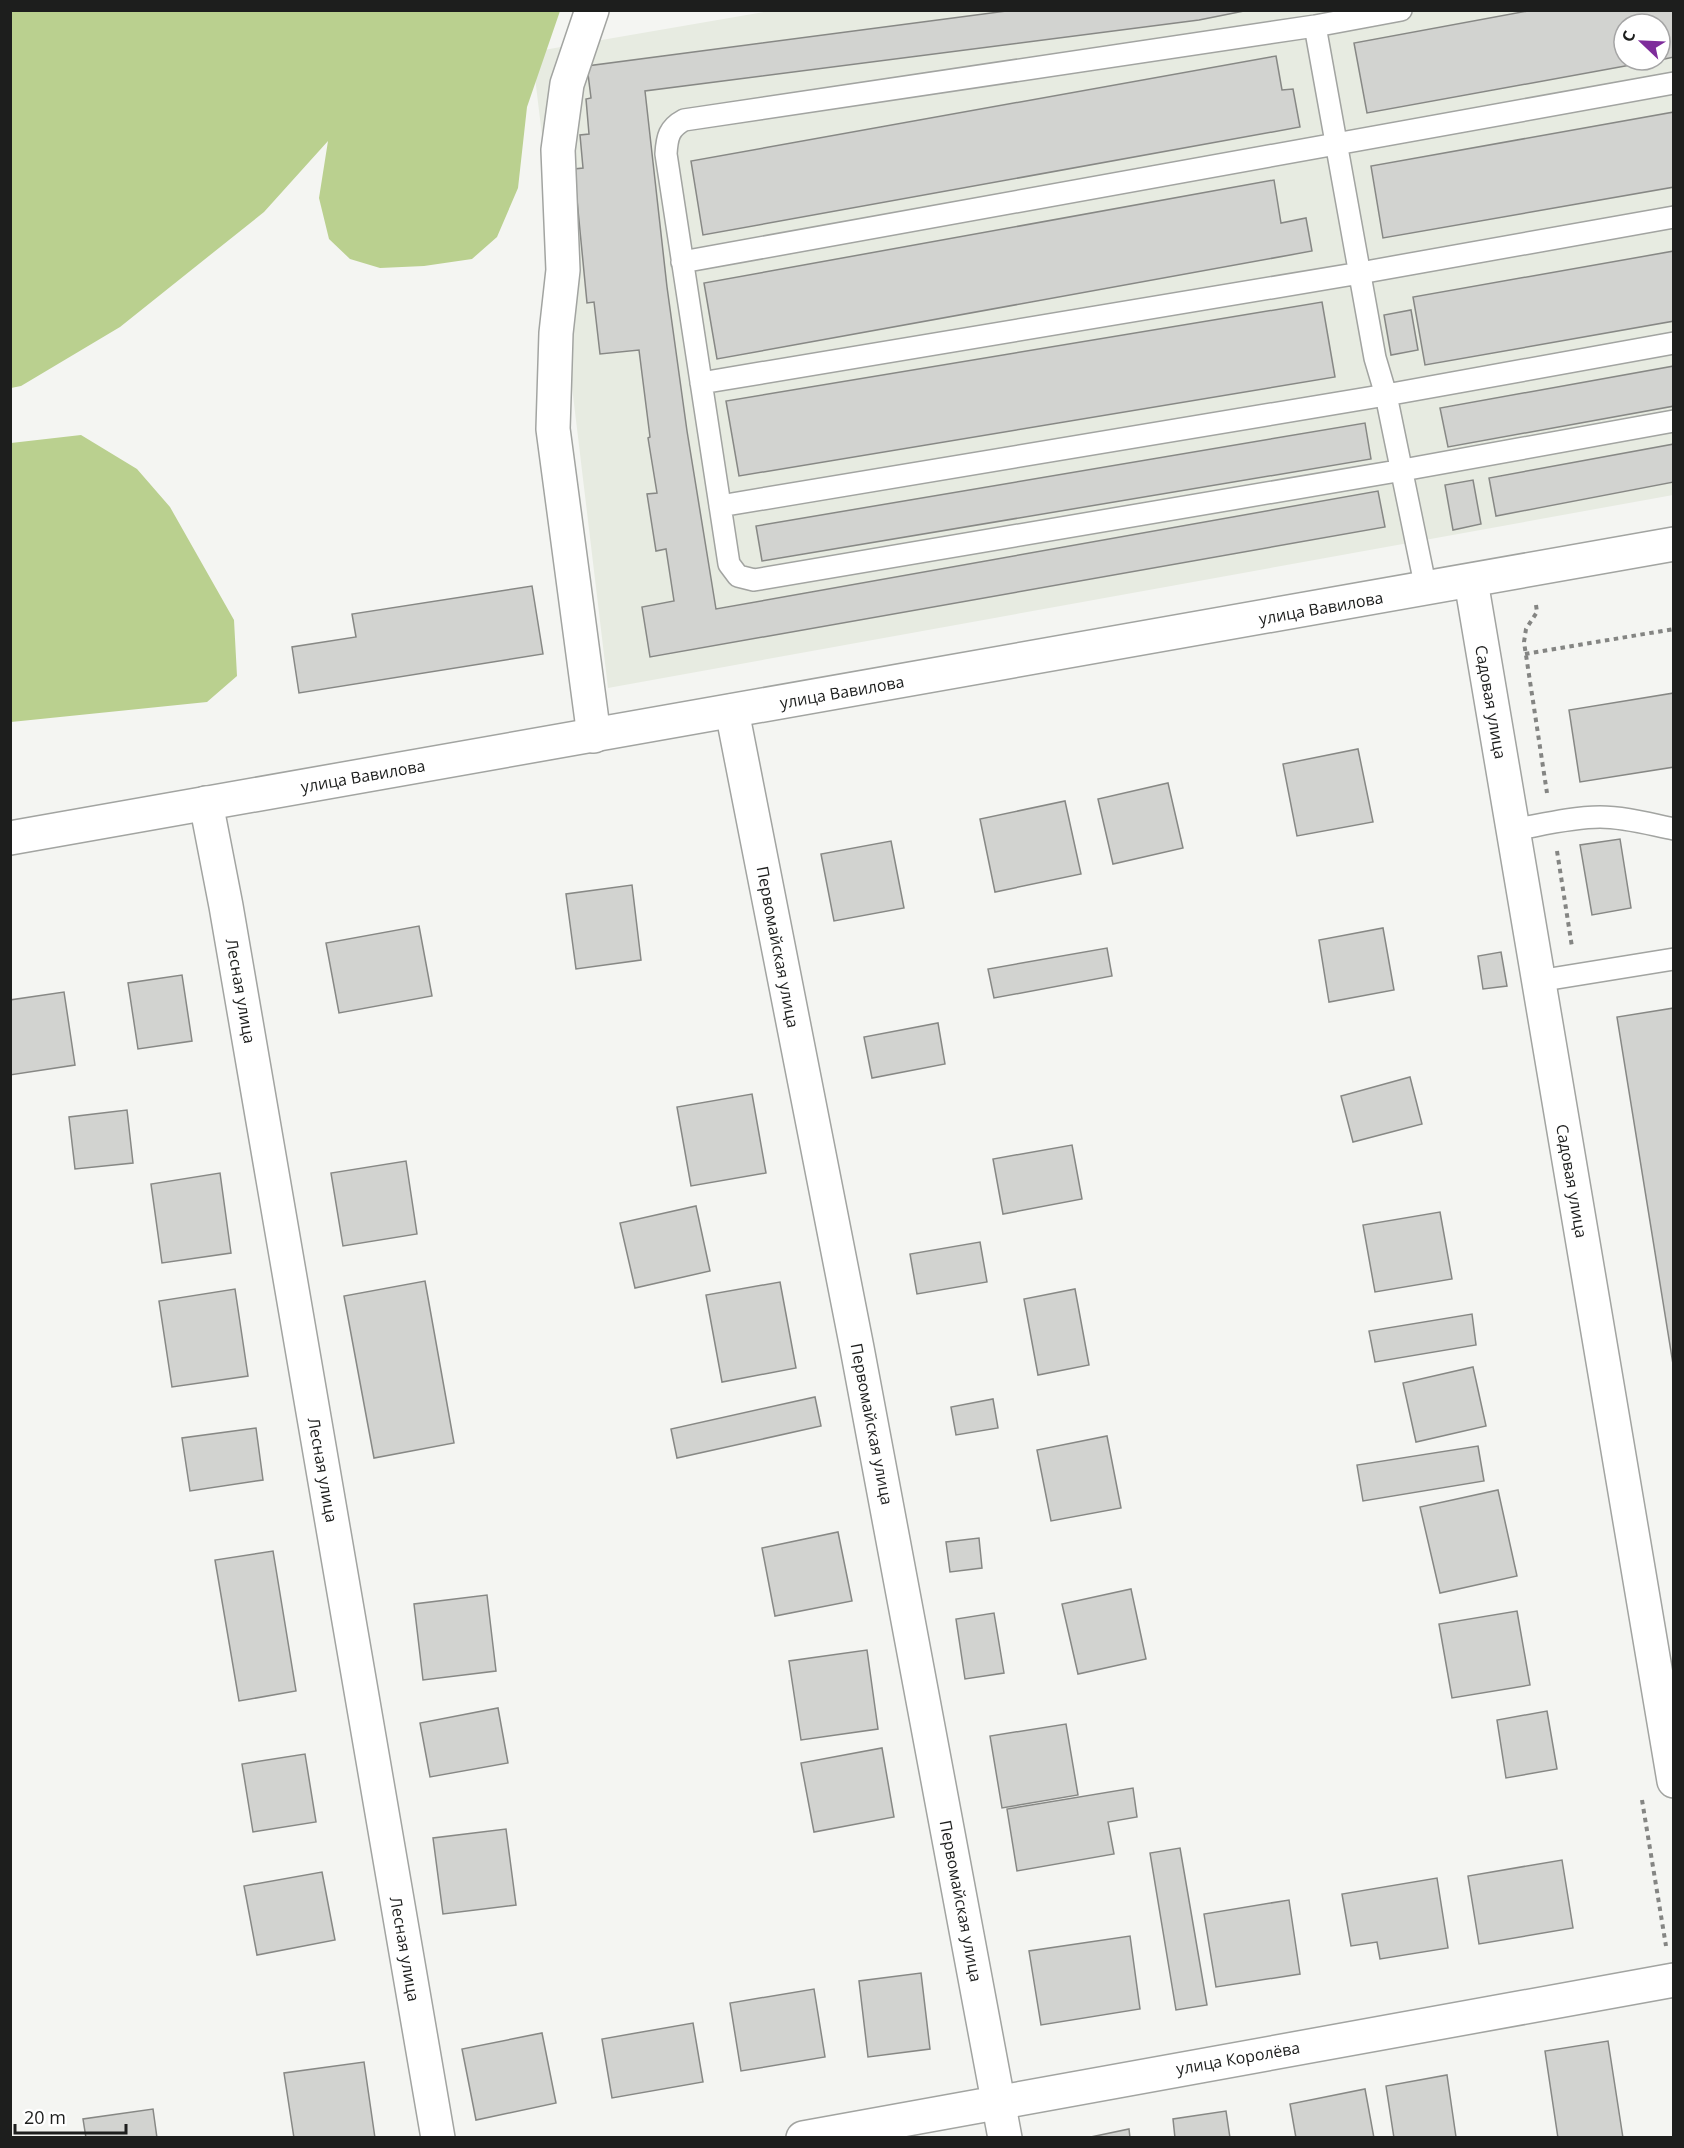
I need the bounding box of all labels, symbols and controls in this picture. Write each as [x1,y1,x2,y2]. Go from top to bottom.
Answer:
north arrow [1612,12,1672,72]
text: С [1616,27,1640,45]
street label: улица Вавилова [1257,586,1385,630]
street label: Садовая улица [1470,643,1512,761]
street label: улица Вавилова [778,670,906,714]
street label: улица Вавилова [299,754,427,798]
street label: Первомайская улица [752,864,804,1030]
street label: Лесная улица [221,937,261,1045]
street label: Садовая улица [1551,1122,1593,1240]
street label: Первомайская улица [846,1341,898,1507]
street label: Лесная улица [303,1416,343,1524]
street label: Первомайская улица [935,1818,987,1984]
street label: Лесная улица [385,1895,425,2003]
street label: улица Королёва [1174,2036,1302,2080]
scale bar [15,2097,126,2135]
text: 20 m [24,2105,66,2129]

